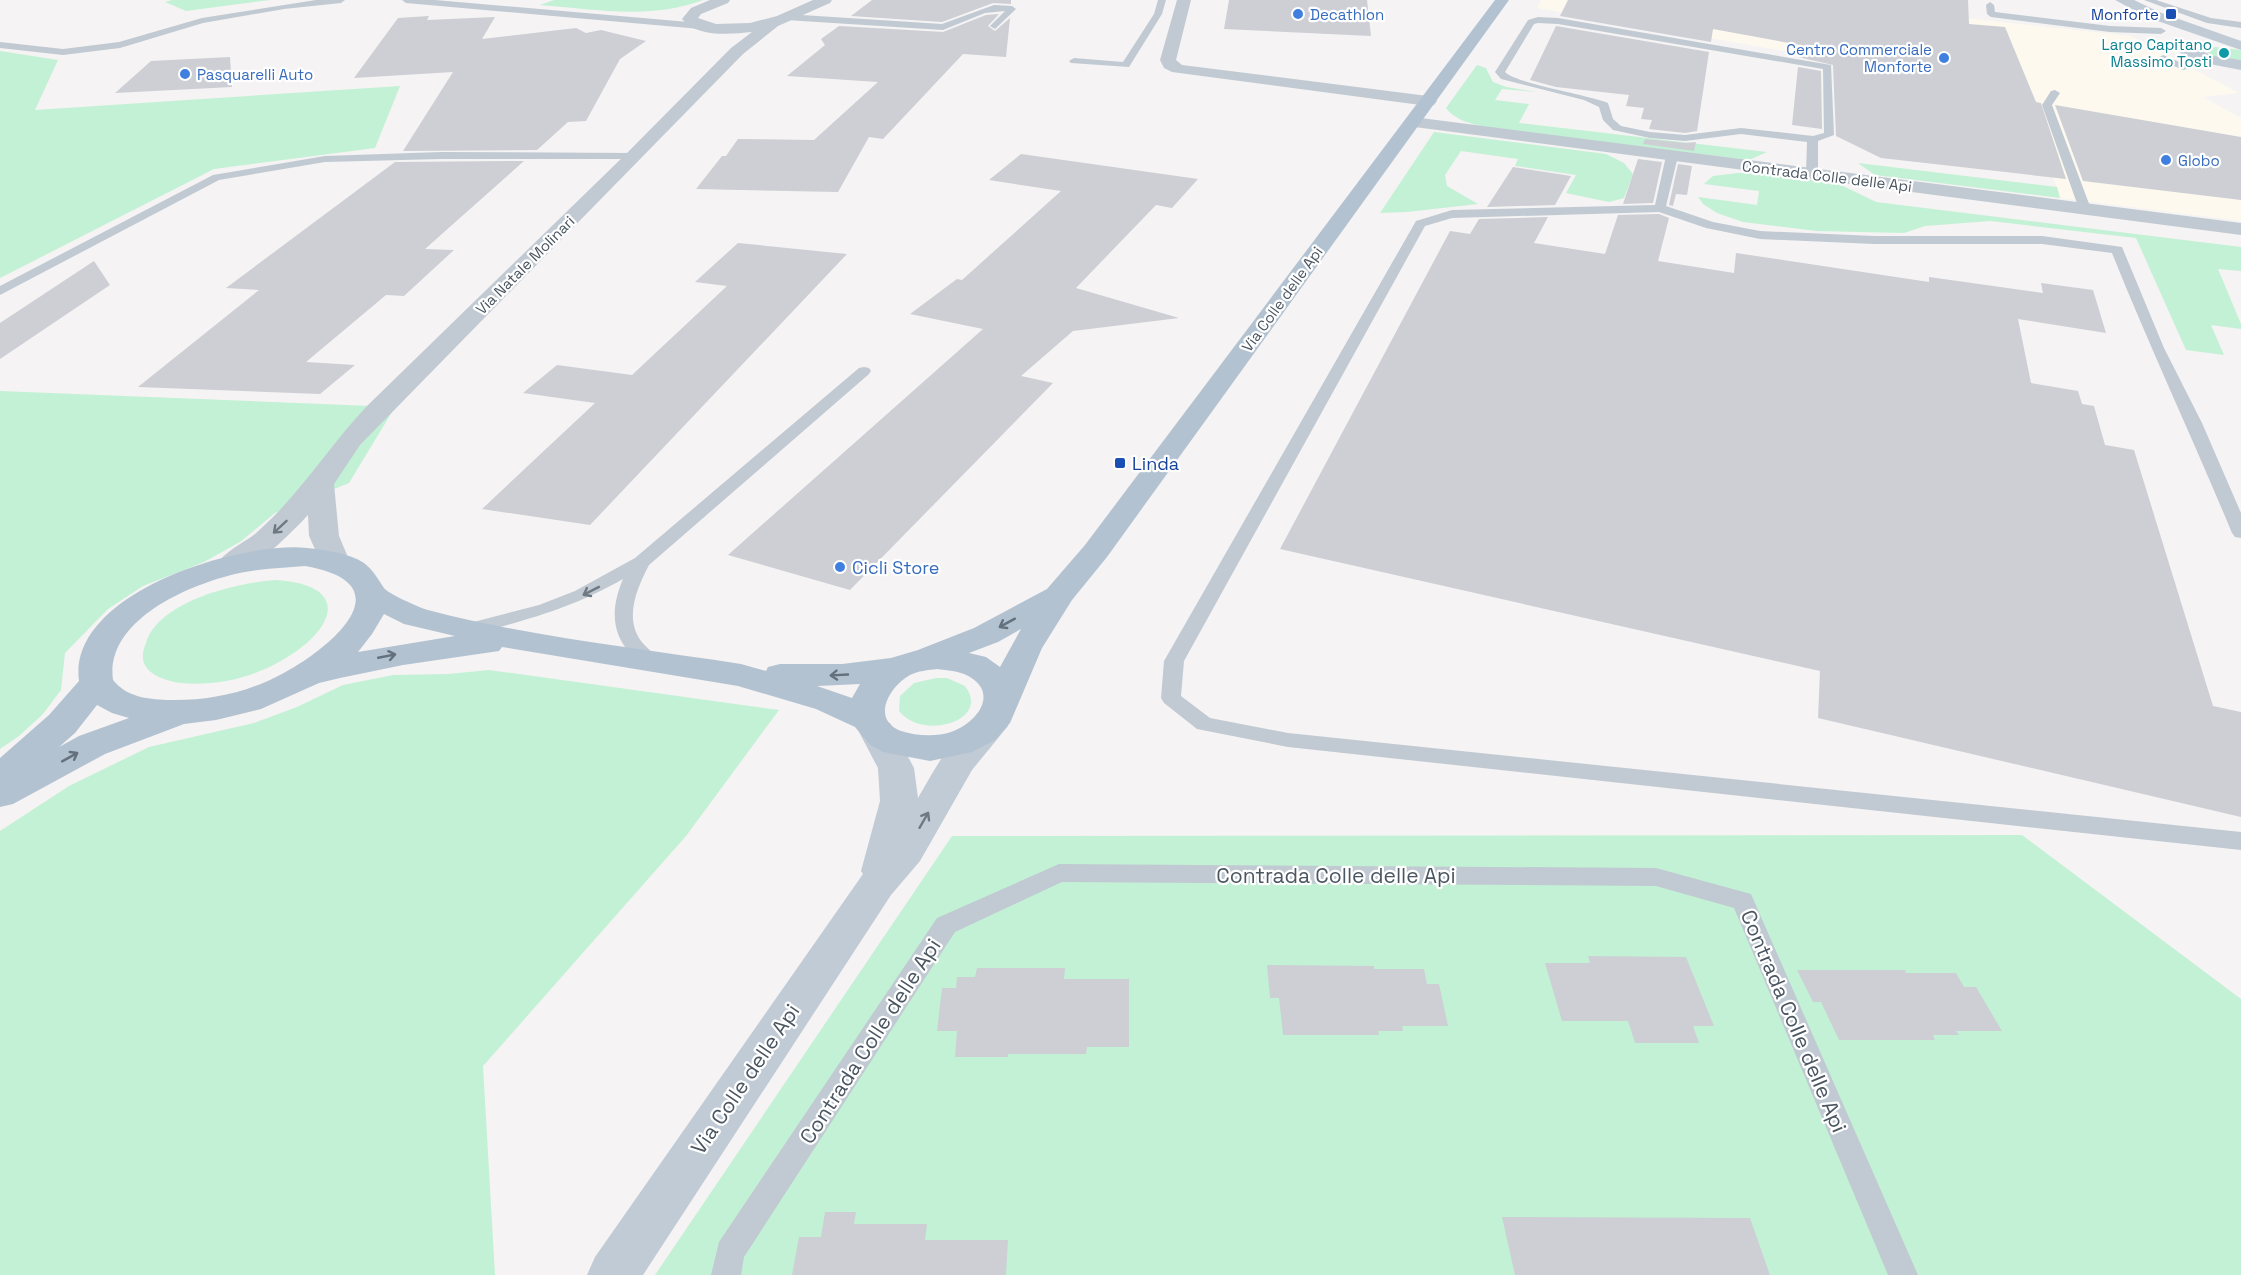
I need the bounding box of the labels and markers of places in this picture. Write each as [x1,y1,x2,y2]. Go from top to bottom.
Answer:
place label: Decathlon [1310,5,1384,24]
place label: Monforte [2091,5,2159,24]
marker: Decathlon [1291,7,1305,21]
marker: Monforte [2164,7,2178,21]
place label: Largo Capitano Massimo Tosti [2102,35,2212,71]
place label: Centro Commerciale Monforte [1786,40,1932,76]
marker: Largo Capitano Massimo Tosti [2217,46,2231,60]
marker: Centro Commerciale Monforte [1937,51,1951,65]
place label: Pasquarelli Auto [197,65,313,84]
marker: Pasquarelli Auto [178,67,192,81]
place label: Globo [2178,151,2220,170]
marker: Globo [2159,153,2173,167]
place label: Linda [1132,452,1179,475]
marker: Linda [1113,456,1127,470]
place label: Cicli Store [852,556,939,579]
marker: Cicli Store [833,560,847,574]

